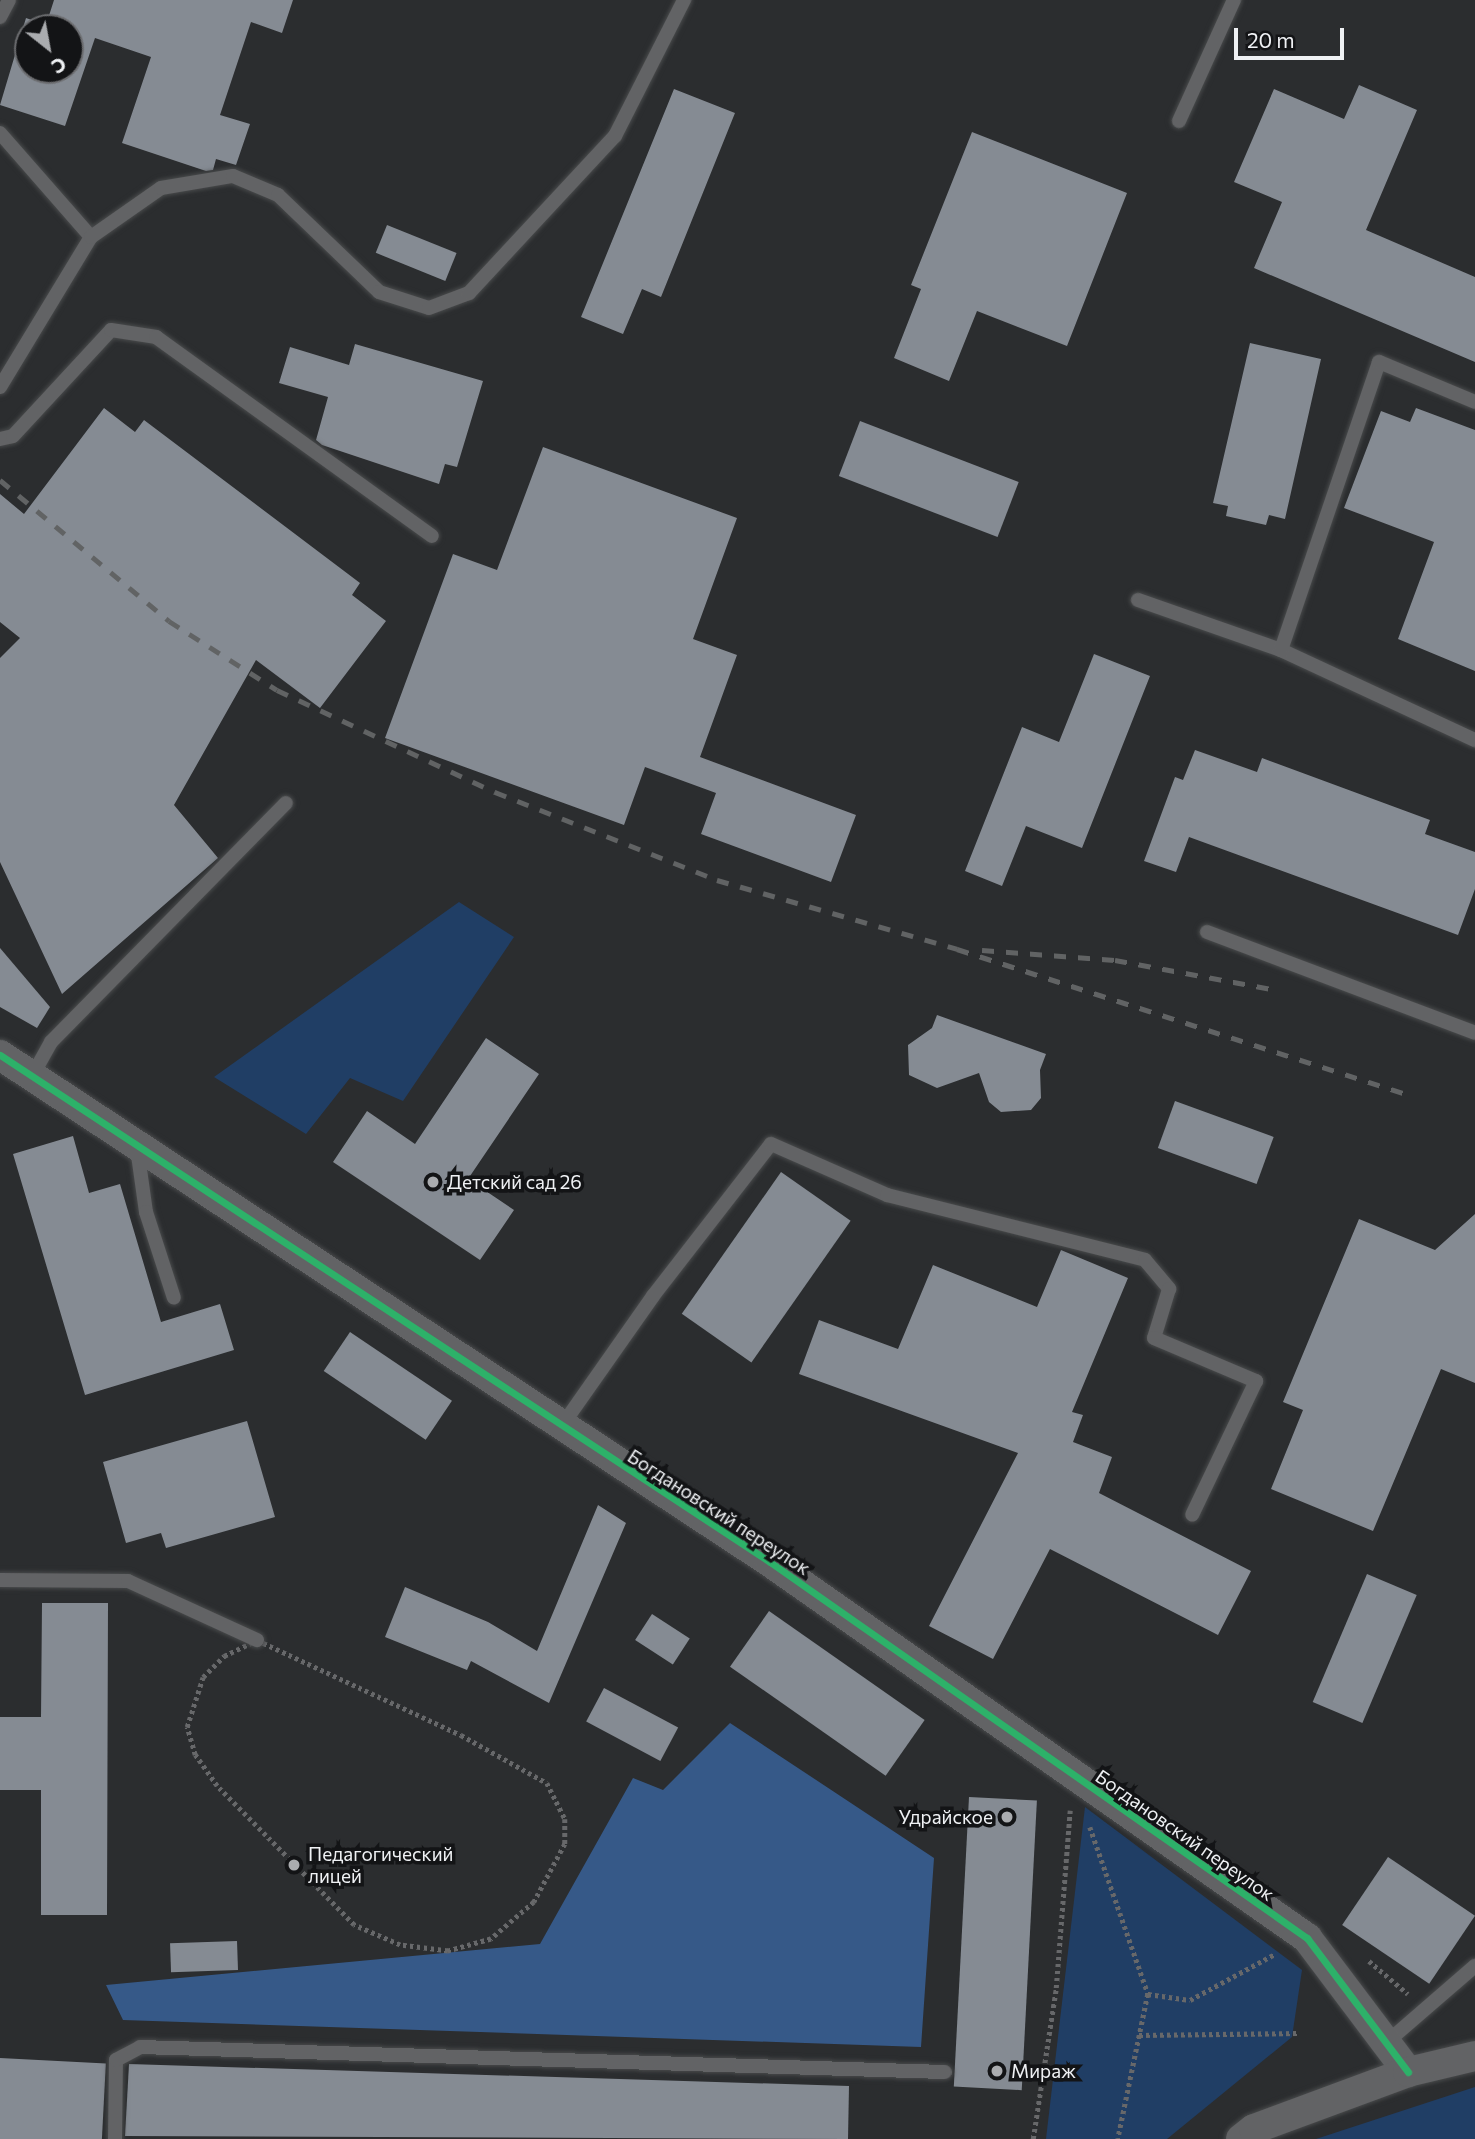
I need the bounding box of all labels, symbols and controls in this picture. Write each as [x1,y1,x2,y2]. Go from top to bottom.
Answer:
north arrow [14,14,84,84]
scale bar [1237,14,1347,58]
text: 20 m [1247,27,1295,52]
text: С [48,53,71,79]
place label: Детский сад 26 [447,1171,582,1193]
marker: Детский сад 26 [425,1174,441,1190]
street label: Богдановский переулок [624,1444,814,1580]
street label: Богдановский переулок [1091,1765,1279,1905]
place label: Удрайское [899,1806,993,1828]
marker: Удрайское [999,1809,1015,1825]
place label: Педагогический лицей [308,1843,453,1887]
marker: Педагогический лицей [286,1857,302,1873]
place label: Мираж [1011,2060,1076,2082]
marker: Мираж [989,2063,1005,2079]

